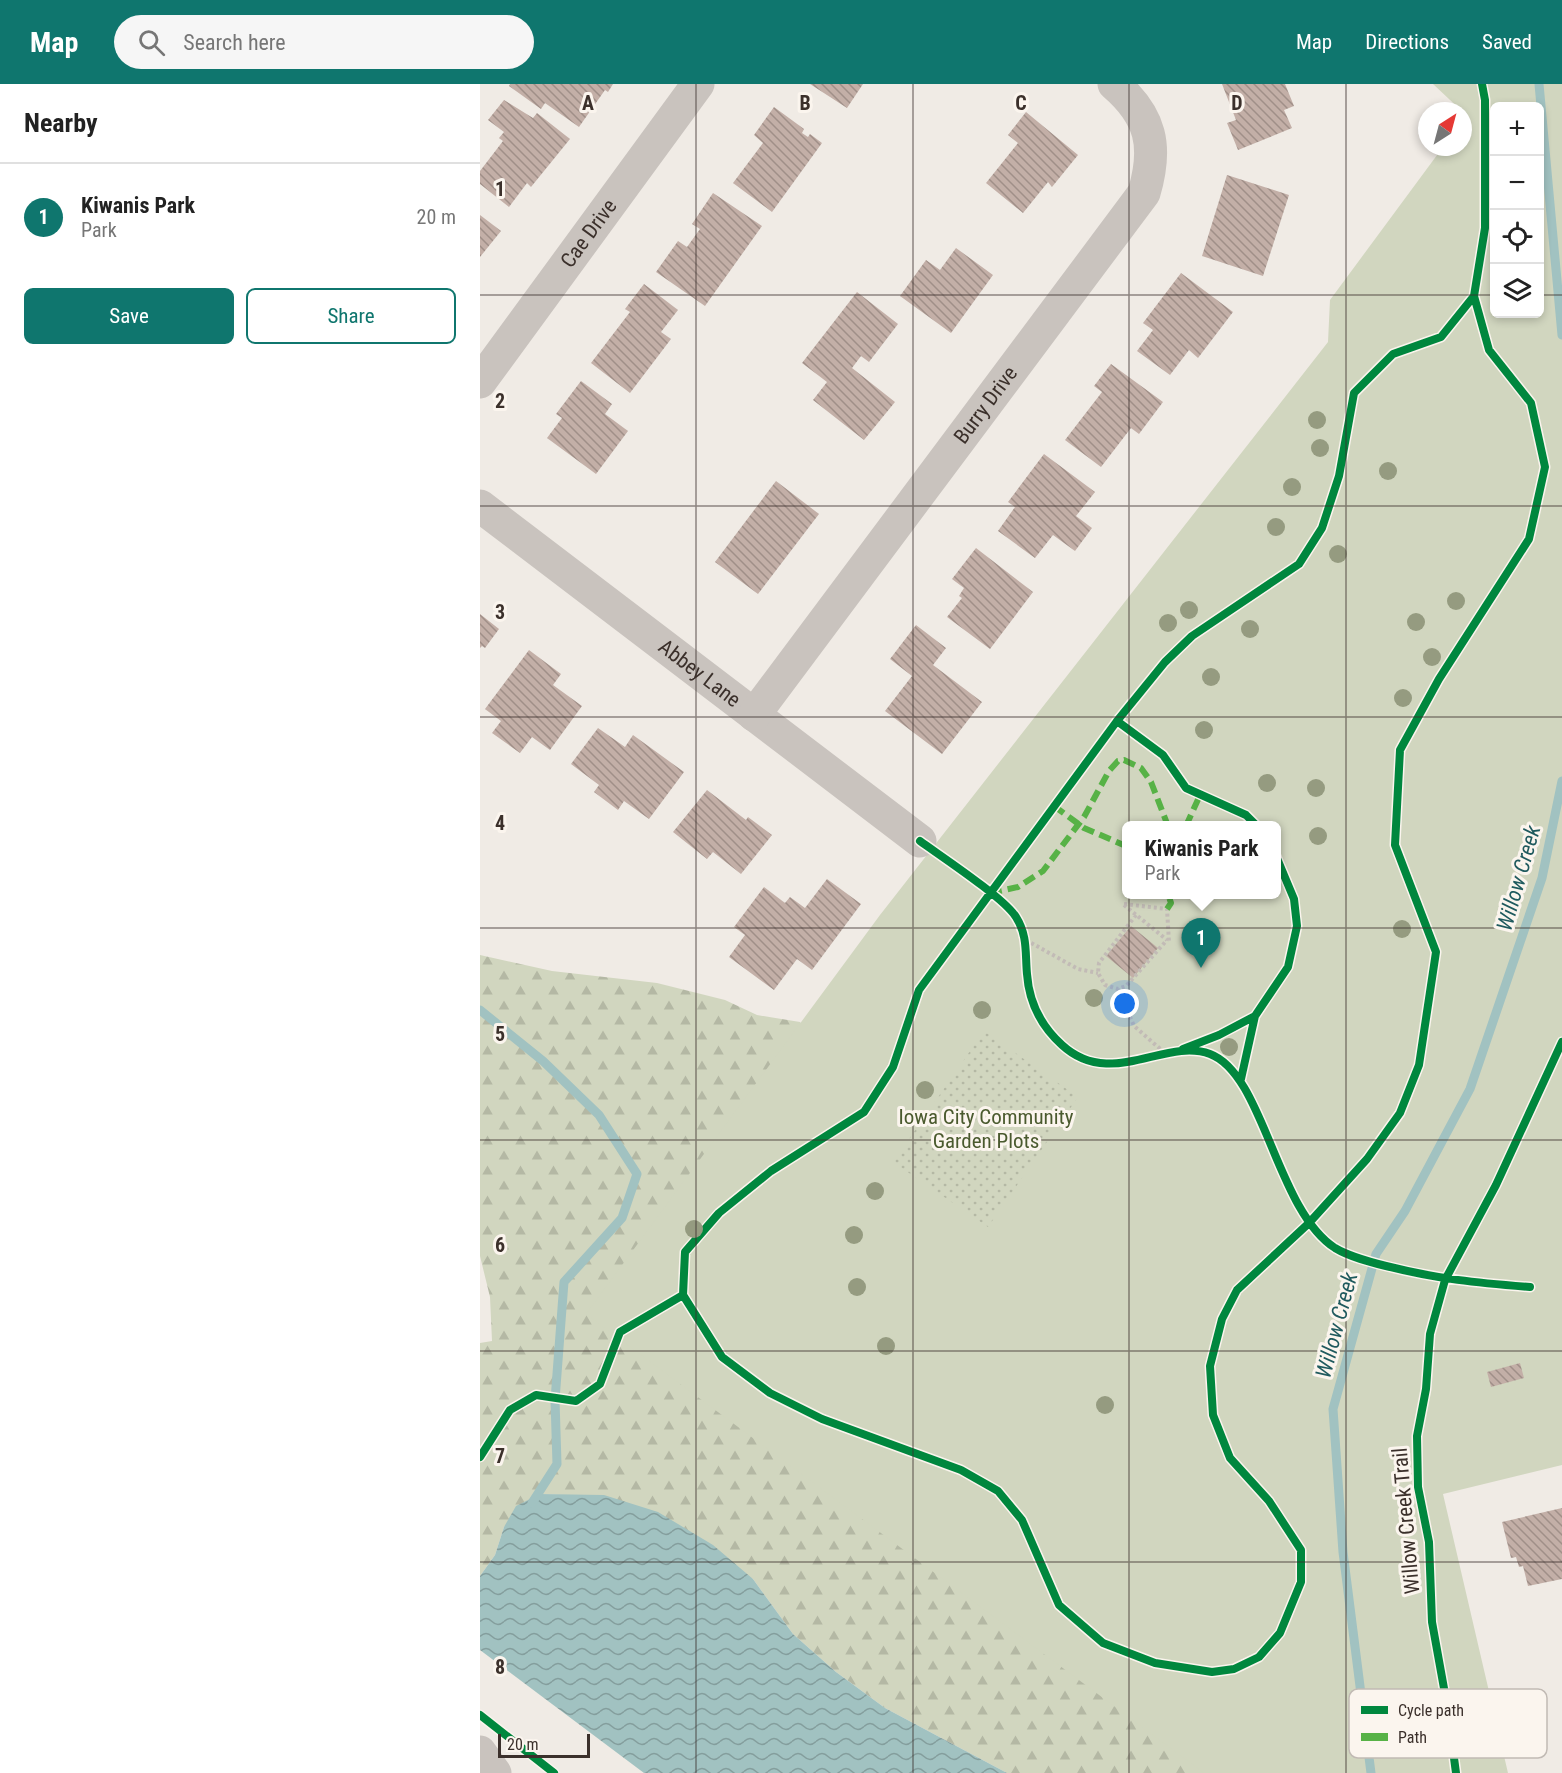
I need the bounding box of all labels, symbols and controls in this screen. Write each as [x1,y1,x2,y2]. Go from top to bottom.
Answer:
search box [114,15,534,69]
text: Map [30,26,78,59]
icon: search [135,26,168,59]
text: Search here [183,30,286,55]
text: Map [1296,30,1332,54]
text: Directions [1365,30,1449,54]
text: Saved [1482,30,1532,54]
text: A [582,91,594,115]
text: B [799,91,811,115]
text: C [1015,91,1027,115]
text: D [1231,91,1243,115]
north arrow [1418,102,1472,156]
map controls [1490,102,1544,318]
button: + [1490,102,1544,156]
text: Nearby [24,108,98,138]
button: − [1490,156,1544,210]
text: 1 [495,177,505,201]
text: Kiwanis Park [81,193,195,218]
street label: Cae Drive [556,195,622,272]
text: 1 [38,205,49,229]
text: 20 m [417,205,456,229]
button: locate [1490,210,1544,264]
text: Park [81,218,117,242]
button: layers [1490,264,1544,318]
button: Save [24,288,234,344]
button: Share [246,288,456,344]
street label: Burry Drive [949,362,1022,448]
text: 2 [495,389,505,413]
text: 3 [495,600,505,624]
street label: Abbey Lane [654,635,745,712]
text: 4 [495,811,505,835]
popup [1122,821,1281,899]
water label: Willow Creek [1492,822,1546,934]
text: Kiwanis Park [1145,836,1259,861]
text: Park [1145,861,1180,885]
pin: 1 [1182,918,1220,968]
your location [1110,989,1139,1018]
text: 5 [495,1022,505,1046]
park label: Iowa City Community Garden Plots [899,1105,1074,1153]
text: 6 [495,1233,505,1257]
water label: Willow Creek [1310,1269,1363,1381]
text: 7 [495,1444,505,1468]
street label: Willow Creek Trail [1388,1447,1424,1595]
text: 8 [495,1655,505,1679]
legend [1349,1689,1547,1758]
text: Cycle path [1398,1701,1464,1720]
text: Path [1398,1728,1427,1747]
scale bar [498,1731,590,1758]
text: 20 m [507,1735,539,1754]

